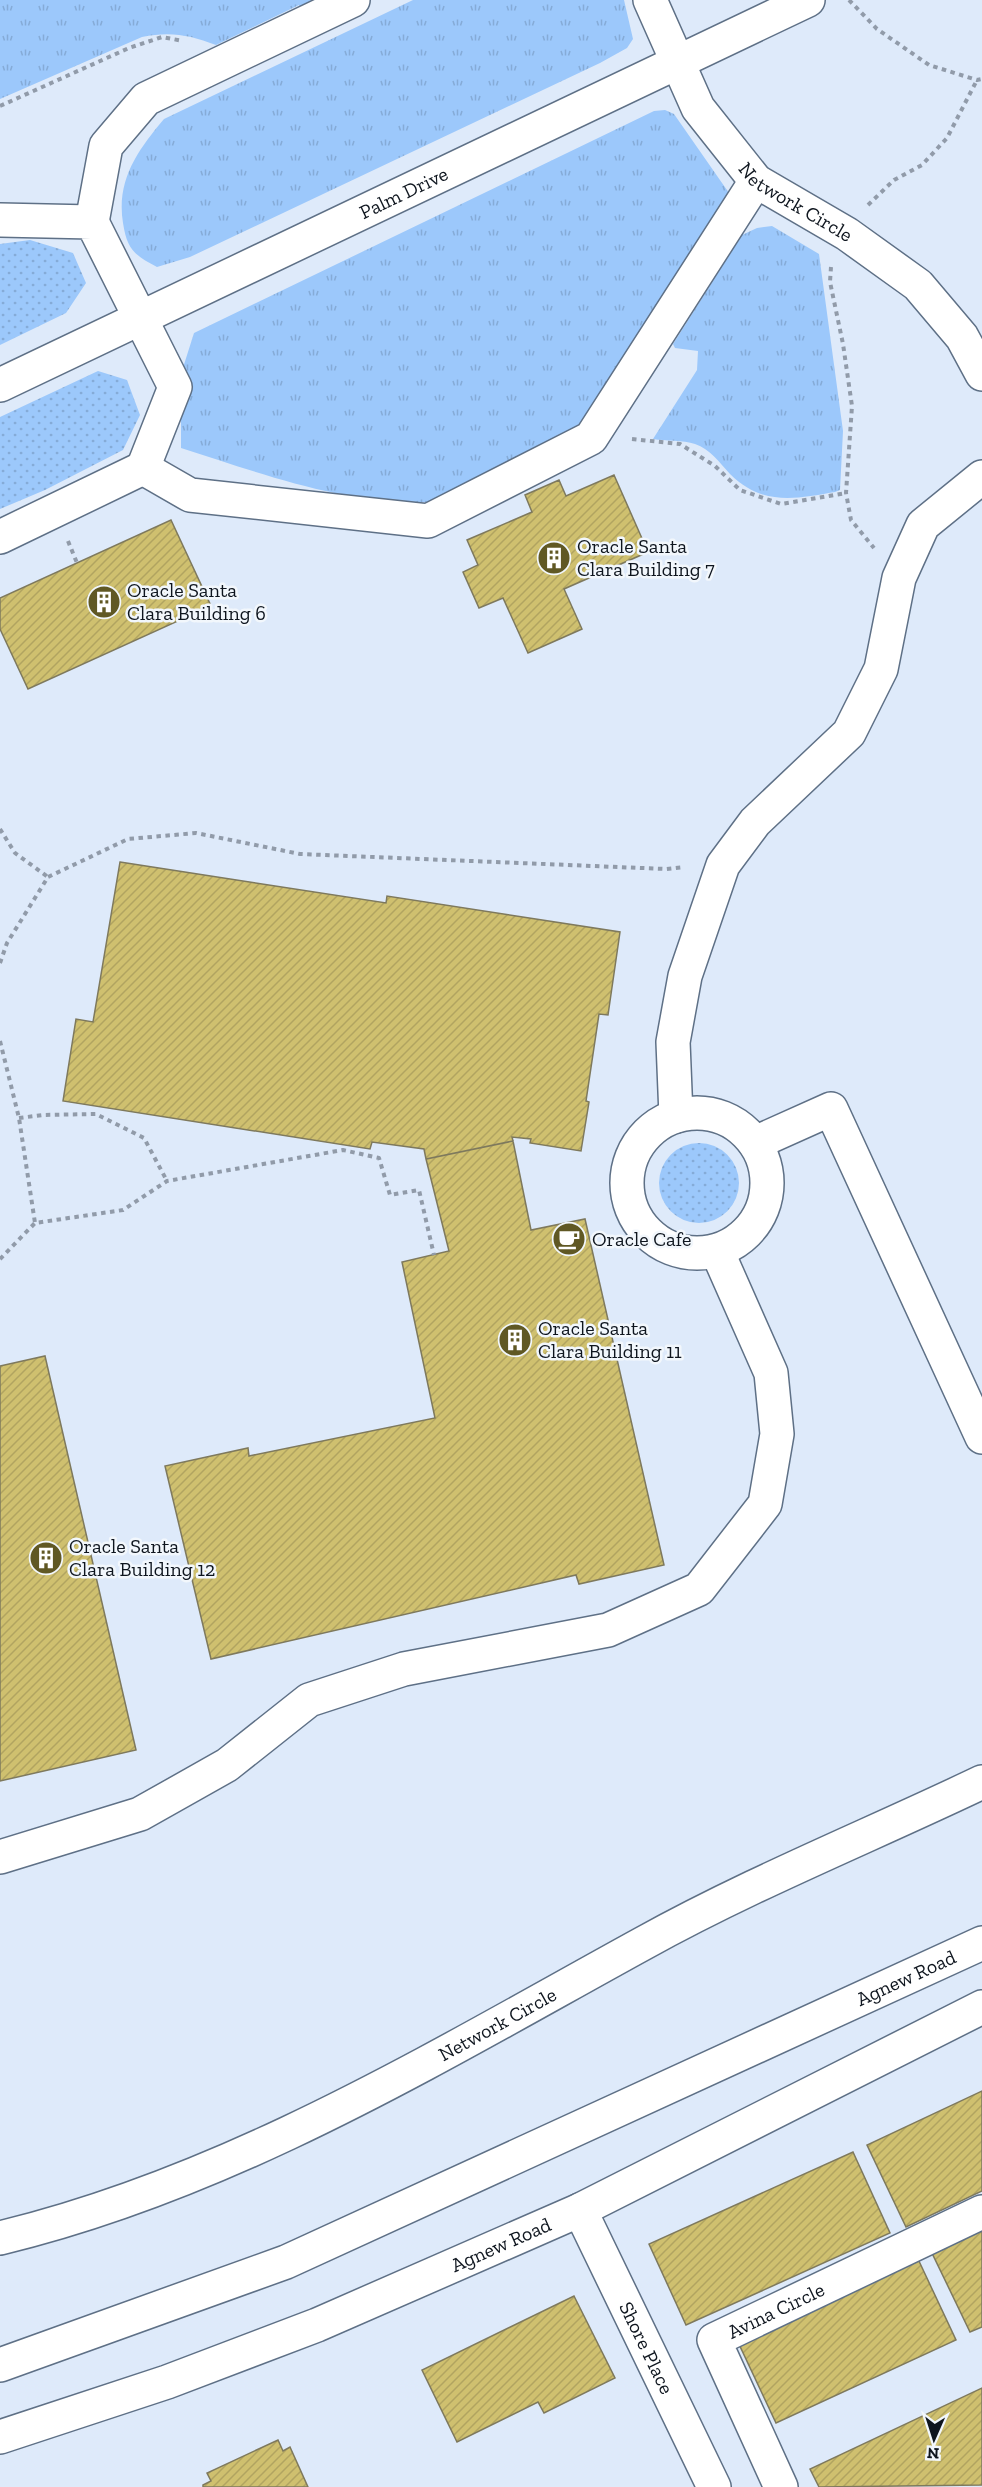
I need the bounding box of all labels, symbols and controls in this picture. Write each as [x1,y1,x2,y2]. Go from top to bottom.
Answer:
street label: Network Circle [734,157,857,247]
street label: Palm Drive [355,161,452,224]
place label: Oracle Santa Clara Building 7 [577,534,715,581]
building icon: Oracle Santa Clara Building 7 [536,540,572,576]
place label: Oracle Santa Clara Building 6 [127,578,266,625]
building icon: Oracle Santa Clara Building 6 [86,584,122,620]
cafe icon: Oracle Cafe [551,1221,587,1257]
place label: Oracle Cafe [592,1227,691,1251]
place label: Oracle Santa Clara Building 11 [538,1316,682,1363]
building icon: Oracle Santa Clara Building 11 [497,1322,533,1358]
place label: Oracle Santa Clara Building 12 [69,1534,215,1581]
building icon: Oracle Santa Clara Building 12 [28,1540,64,1576]
street label: Agnew Road [852,1945,960,2011]
street label: Network Circle [434,1982,560,2066]
street label: Agnew Road [447,2212,555,2277]
street label: Avina Circle [723,2277,828,2344]
street label: Shore Place [614,2298,679,2398]
north arrow [904,2409,964,2469]
text: N [927,2444,940,2463]

